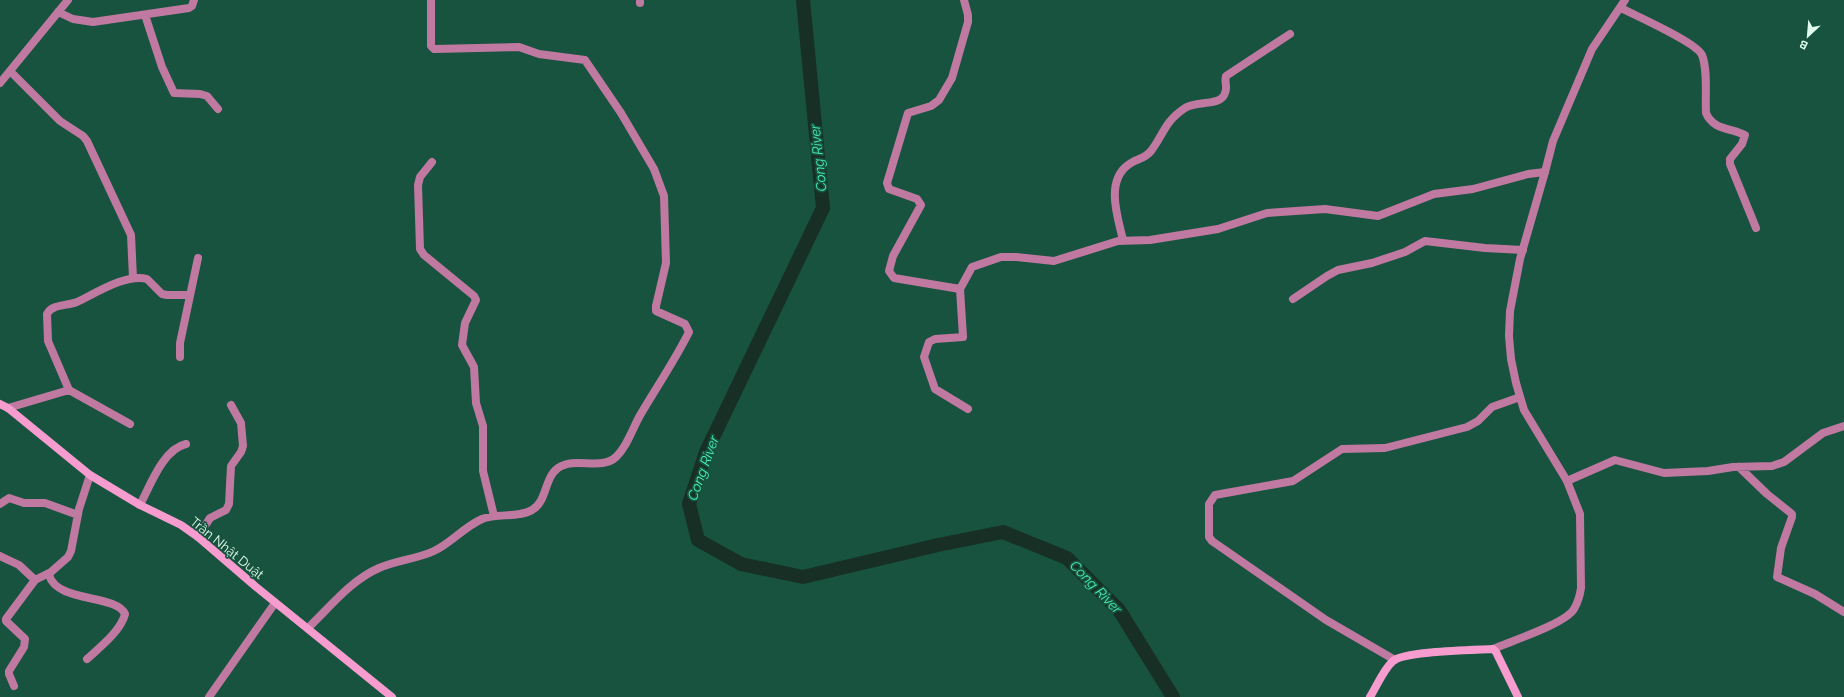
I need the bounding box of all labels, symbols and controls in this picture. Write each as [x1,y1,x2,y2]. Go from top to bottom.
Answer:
north arrow [1788,16,1828,56]
text: B [1797,37,1810,52]
water label: Cong River [806,122,829,192]
water label: Cong River [684,432,722,502]
street label: Trần Nhật Duật [187,514,267,583]
water label: Cong River [1067,557,1126,618]

